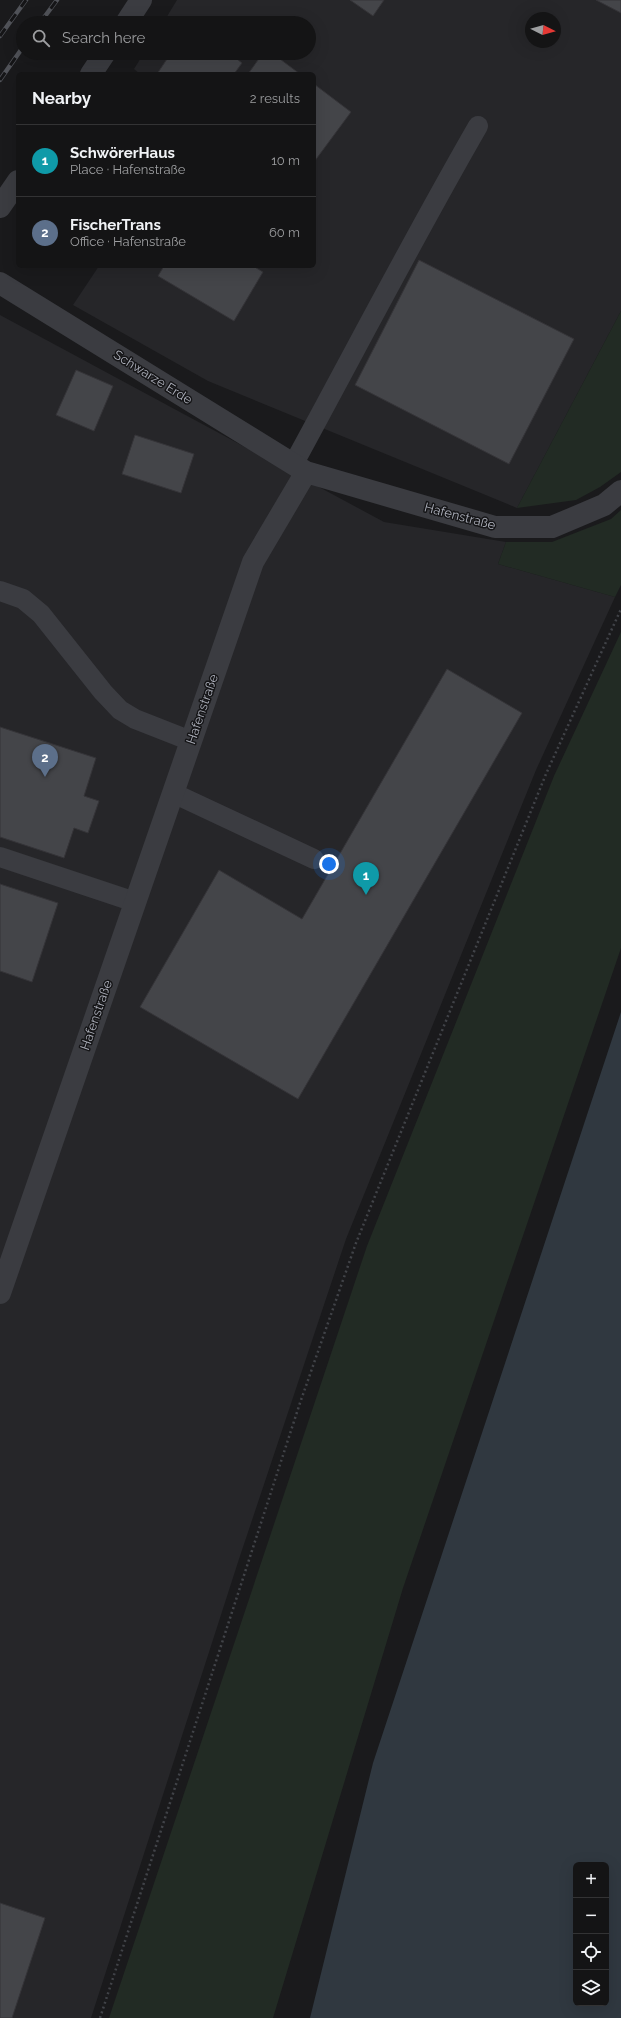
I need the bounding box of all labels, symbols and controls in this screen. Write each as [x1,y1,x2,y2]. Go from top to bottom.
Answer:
north arrow [525,12,561,48]
search box [16,16,316,60]
icon: search [30,27,52,49]
text: Search here [62,29,145,47]
text: Nearby [32,88,91,108]
text: 2 results [250,91,300,106]
text: SchwörerHaus [70,144,175,162]
text: 1 [42,153,48,168]
text: 10 m [271,153,300,168]
text: Place · Hafenstraße [70,162,185,177]
text: FischerTrans [70,216,161,234]
text: 2 [41,225,49,240]
text: 60 m [269,225,300,240]
text: Office · Hafenstraße [70,234,186,249]
street label: Schwarze Erde [111,347,195,407]
street label: Hafenstraße [423,499,498,533]
street label: Hafenstraße [183,672,221,746]
pin: 2 [32,744,58,777]
your location [319,854,339,874]
pin: 1 [353,862,379,895]
street label: Hafenstraße [77,978,115,1052]
map controls [573,1862,609,2006]
button: + [573,1862,609,1898]
button: − [573,1898,609,1934]
button: locate [573,1934,609,1970]
button: layers [573,1970,609,2006]

